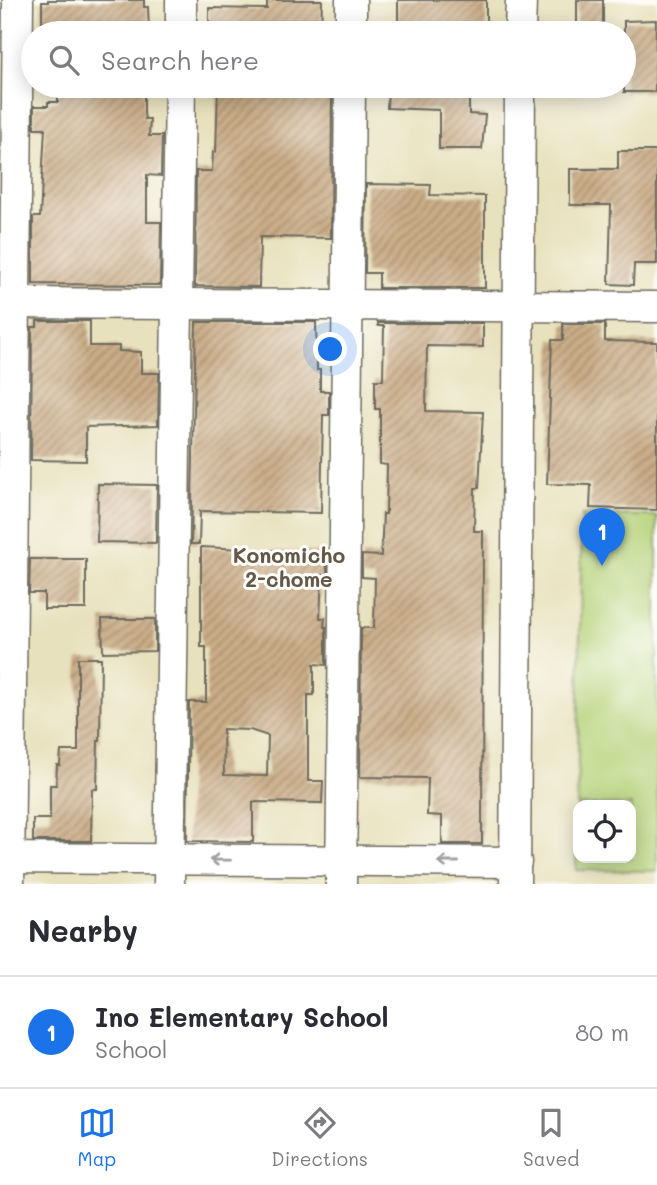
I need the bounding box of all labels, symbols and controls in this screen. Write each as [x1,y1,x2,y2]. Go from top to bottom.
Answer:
search box [21,21,636,98]
icon: search [45,41,83,79]
text: Search here [101,43,259,77]
your location [313,332,347,366]
pin: 1 [579,508,625,566]
district label: Konomicho 2-chome [233,541,346,592]
map controls [573,800,636,863]
button: locate [573,800,636,863]
one-way arrow [209,853,232,867]
one-way arrow [436,855,459,869]
text: Nearby [28,910,138,950]
text: Ino Elementary School [95,1000,389,1034]
text: 1 [46,1017,56,1047]
text: 80 m [575,1017,629,1047]
text: School [95,1034,168,1064]
tab: Map [78,1104,116,1171]
tab: Directions [271,1104,368,1171]
tab: Saved [523,1104,579,1171]

